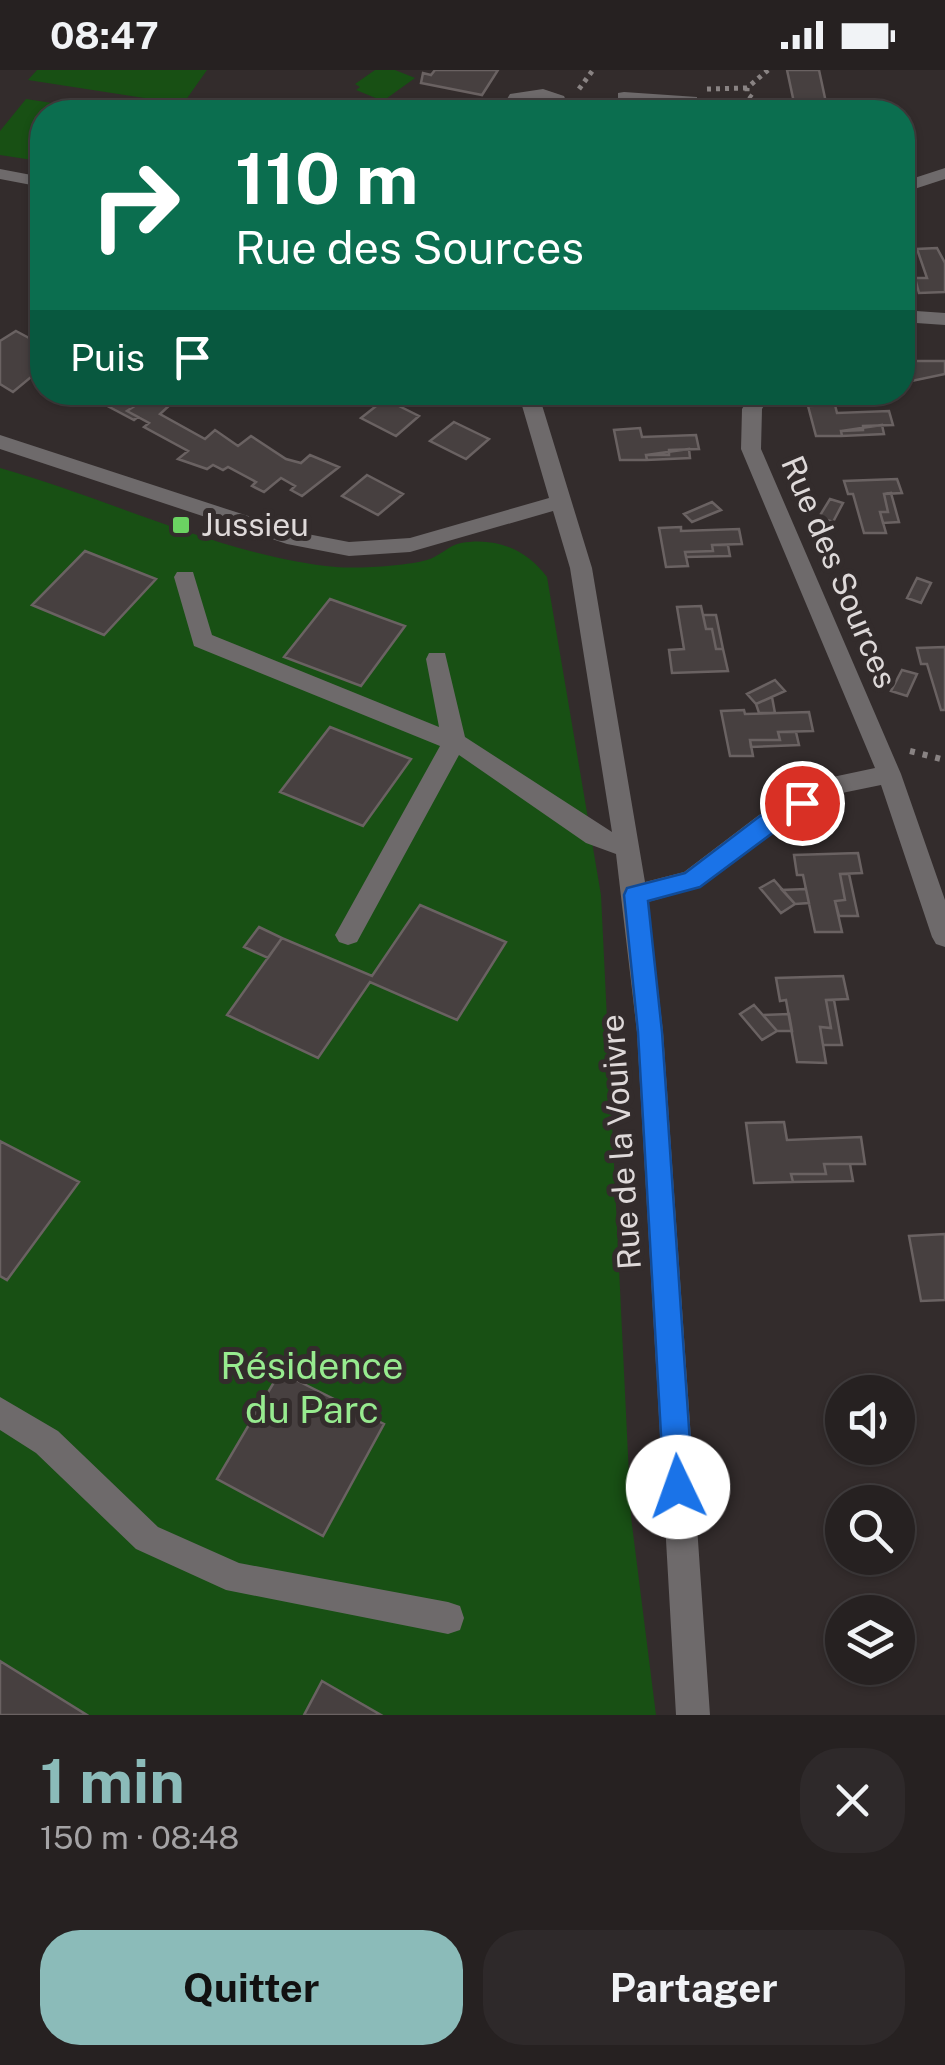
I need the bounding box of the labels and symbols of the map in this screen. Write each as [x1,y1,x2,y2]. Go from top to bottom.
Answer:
street label: Rue des Sources [774,450,905,693]
place label: Jussieu [201,506,309,543]
marker: Jussieu [170,514,192,536]
pin [760,761,845,846]
street label: Rue de la Vouivre [593,1013,648,1271]
park label: Résidence du Parc [220,1343,404,1432]
position arrow [626,1435,730,1539]

